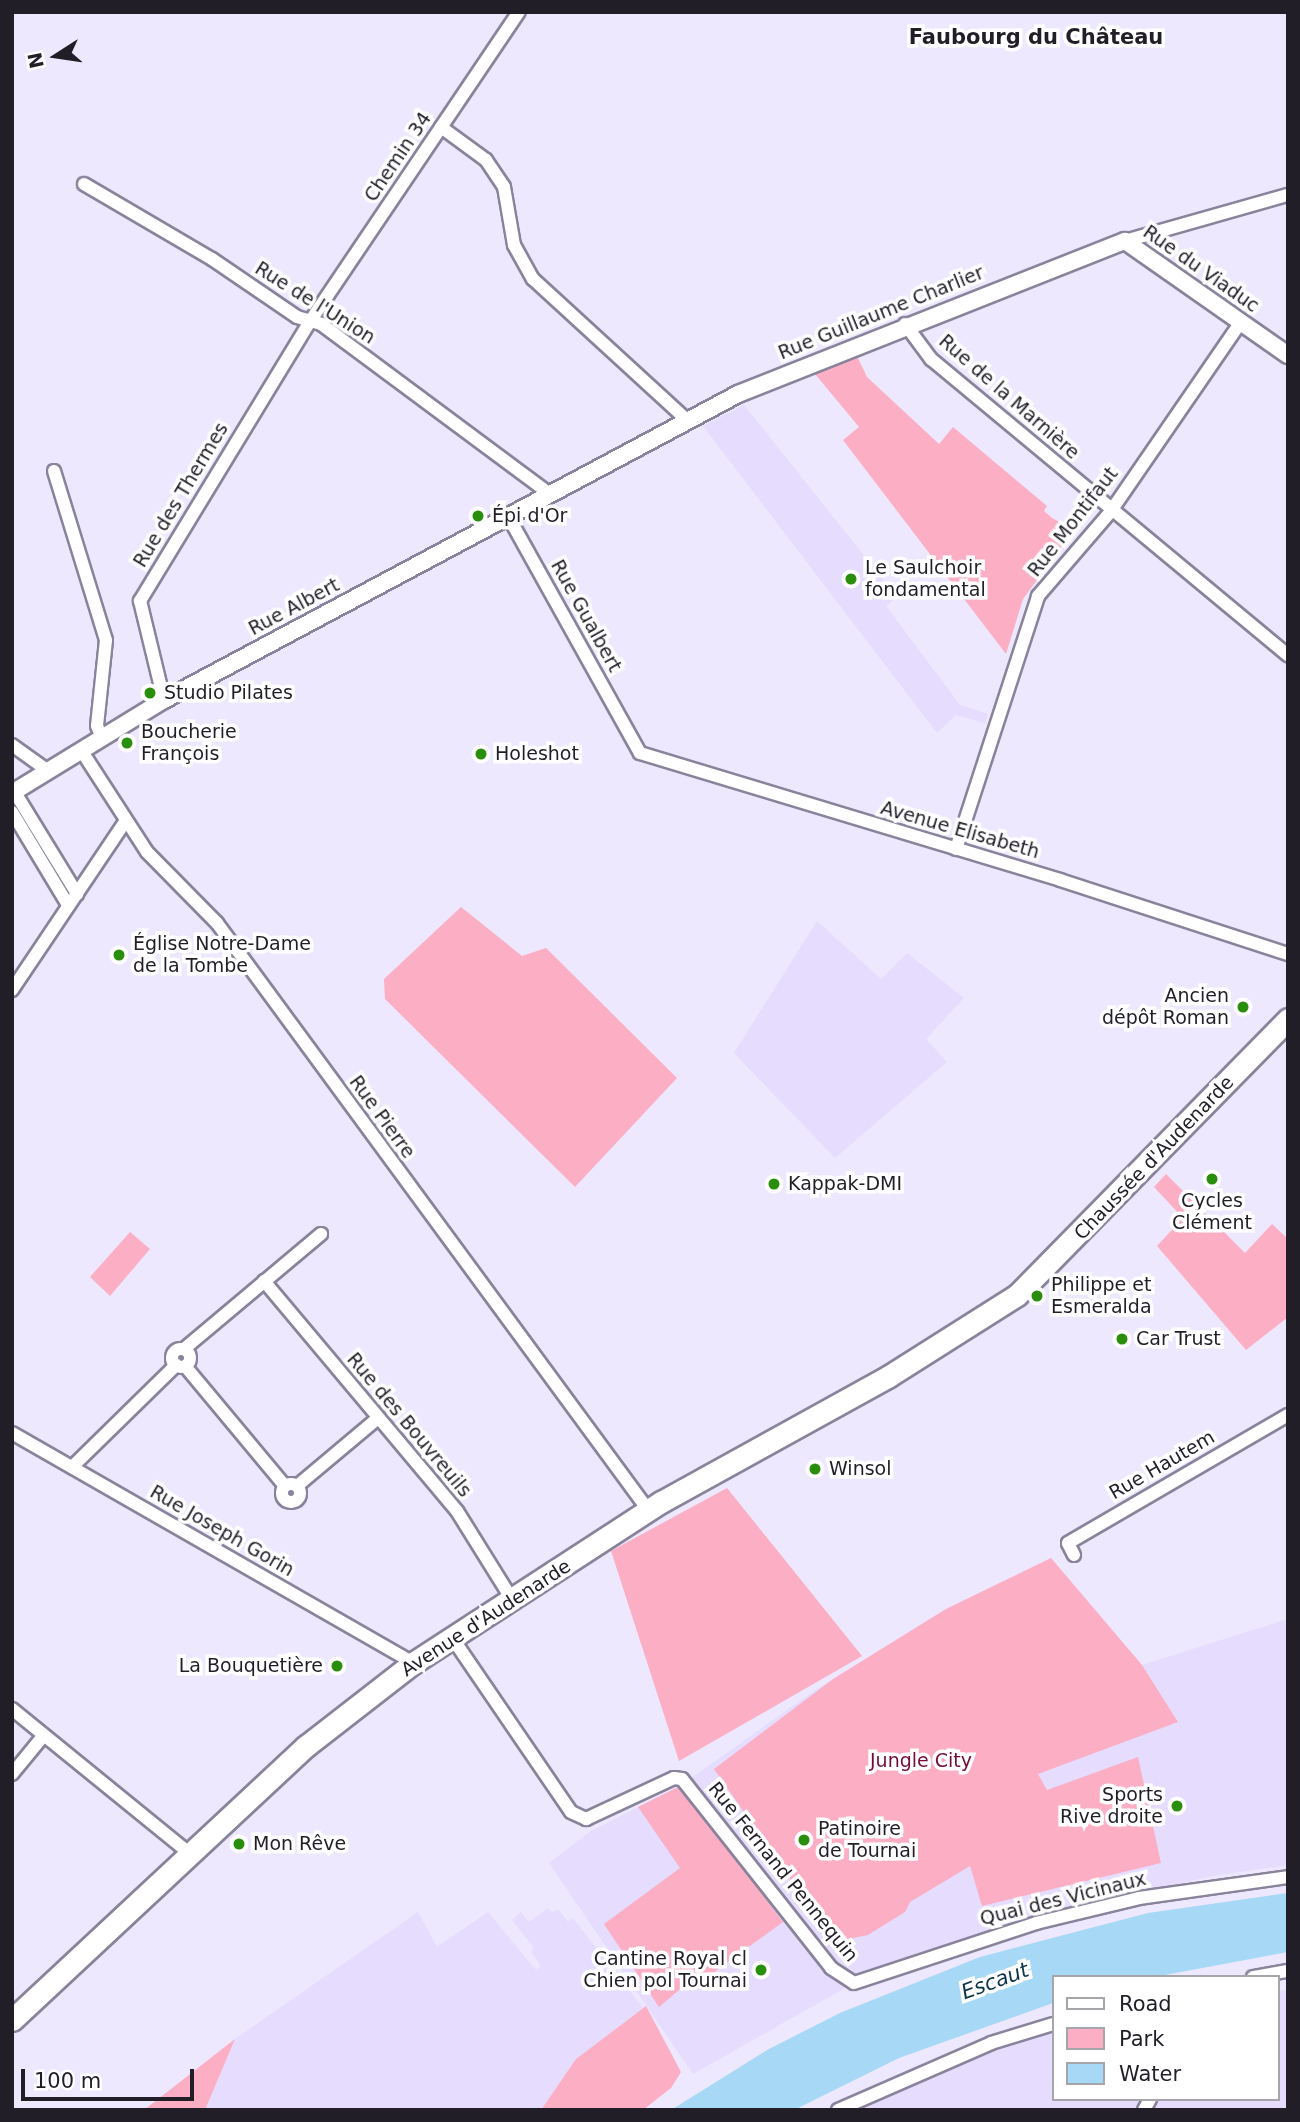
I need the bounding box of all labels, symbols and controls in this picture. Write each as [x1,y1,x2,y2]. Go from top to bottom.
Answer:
north arrow [21,21,91,91]
district label: Faubourg du Château [909,24,1163,50]
text: N [23,50,48,70]
street label: Chemin 34 [360,108,436,206]
street label: Rue du Viaduc [1139,221,1263,317]
street label: Rue de l'Union [251,257,379,349]
street label: Rue Guillaume Charlier [775,261,987,365]
street label: Rue de la Marnière [934,330,1084,464]
street label: Rue des Thermes [129,419,233,571]
street label: Rue Montifaut [1023,463,1123,581]
place label: Épi d'Or [492,505,567,527]
marker: Épi d'Or [470,508,486,524]
street label: Rue Gualbert [546,556,626,676]
place label: Le Saulchoir fondamental [865,557,986,601]
marker: Le Saulchoir fondamental [843,571,859,587]
street label: Rue Albert [245,574,343,640]
place label: Studio Pilates [164,682,293,704]
marker: Studio Pilates [142,685,158,701]
place label: Boucherie François [141,721,237,765]
marker: Boucherie François [119,735,135,751]
place label: Holeshot [495,743,579,765]
marker: Holeshot [473,746,489,762]
street label: Avenue Elisabeth [878,796,1042,864]
place label: Église Notre-Dame de la Tombe [133,933,311,977]
marker: Église Notre-Dame de la Tombe [111,947,127,963]
place label: Ancien dépôt Roman [1102,985,1229,1029]
marker: Ancien dépôt Roman [1235,999,1251,1015]
street label: Rue Pierre [344,1071,420,1163]
street label: Chaussée d'Audenarde [1070,1071,1238,1245]
marker: Cycles Clément [1204,1171,1220,1187]
place label: Kappak-DMI [788,1173,902,1195]
marker: Kappak-DMI [766,1176,782,1192]
place label: Cycles Clément [1172,1190,1252,1234]
place label: Philippe et Esmeralda [1051,1274,1152,1318]
marker: Philippe et Esmeralda [1029,1288,1045,1304]
place label: Car Trust [1136,1328,1221,1350]
marker: Car Trust [1114,1331,1130,1347]
street label: Rue des Bouvreuils [342,1348,476,1502]
street label: Rue Hautem [1105,1426,1219,1504]
place label: Winsol [829,1458,891,1480]
marker: Winsol [807,1461,823,1477]
street label: Rue Joseph Gorin [146,1480,298,1582]
street label: Avenue d'Audenarde [397,1555,575,1681]
place label: La Bouquetière [179,1655,323,1677]
marker: La Bouquetière [329,1658,345,1674]
park label: Jungle City [870,1750,972,1772]
street label: Rue Fernand Pennequin [703,1778,863,1966]
place label: Sports Rive droite [1060,1784,1163,1828]
marker: Sports Rive droite [1169,1798,1185,1814]
place label: Patinoire de Tournai [818,1818,916,1862]
marker: Patinoire de Tournai [796,1832,812,1848]
place label: Mon Rêve [253,1833,346,1855]
marker: Mon Rêve [231,1836,247,1852]
street label: Quai des Vicinaux [978,1867,1148,1931]
place label: Cantine Royal cl Chien pol Tournai [583,1948,747,1992]
water label: Escaut [958,1957,1032,2005]
marker: Cantine Royal cl Chien pol Tournai [753,1962,769,1978]
legend [1052,1975,1279,2101]
text: Road [1119,1992,1172,2016]
text: Park [1119,2027,1164,2051]
scale bar [24,2056,198,2100]
text: Water [1119,2062,1181,2086]
text: 100 m [34,2069,101,2093]

